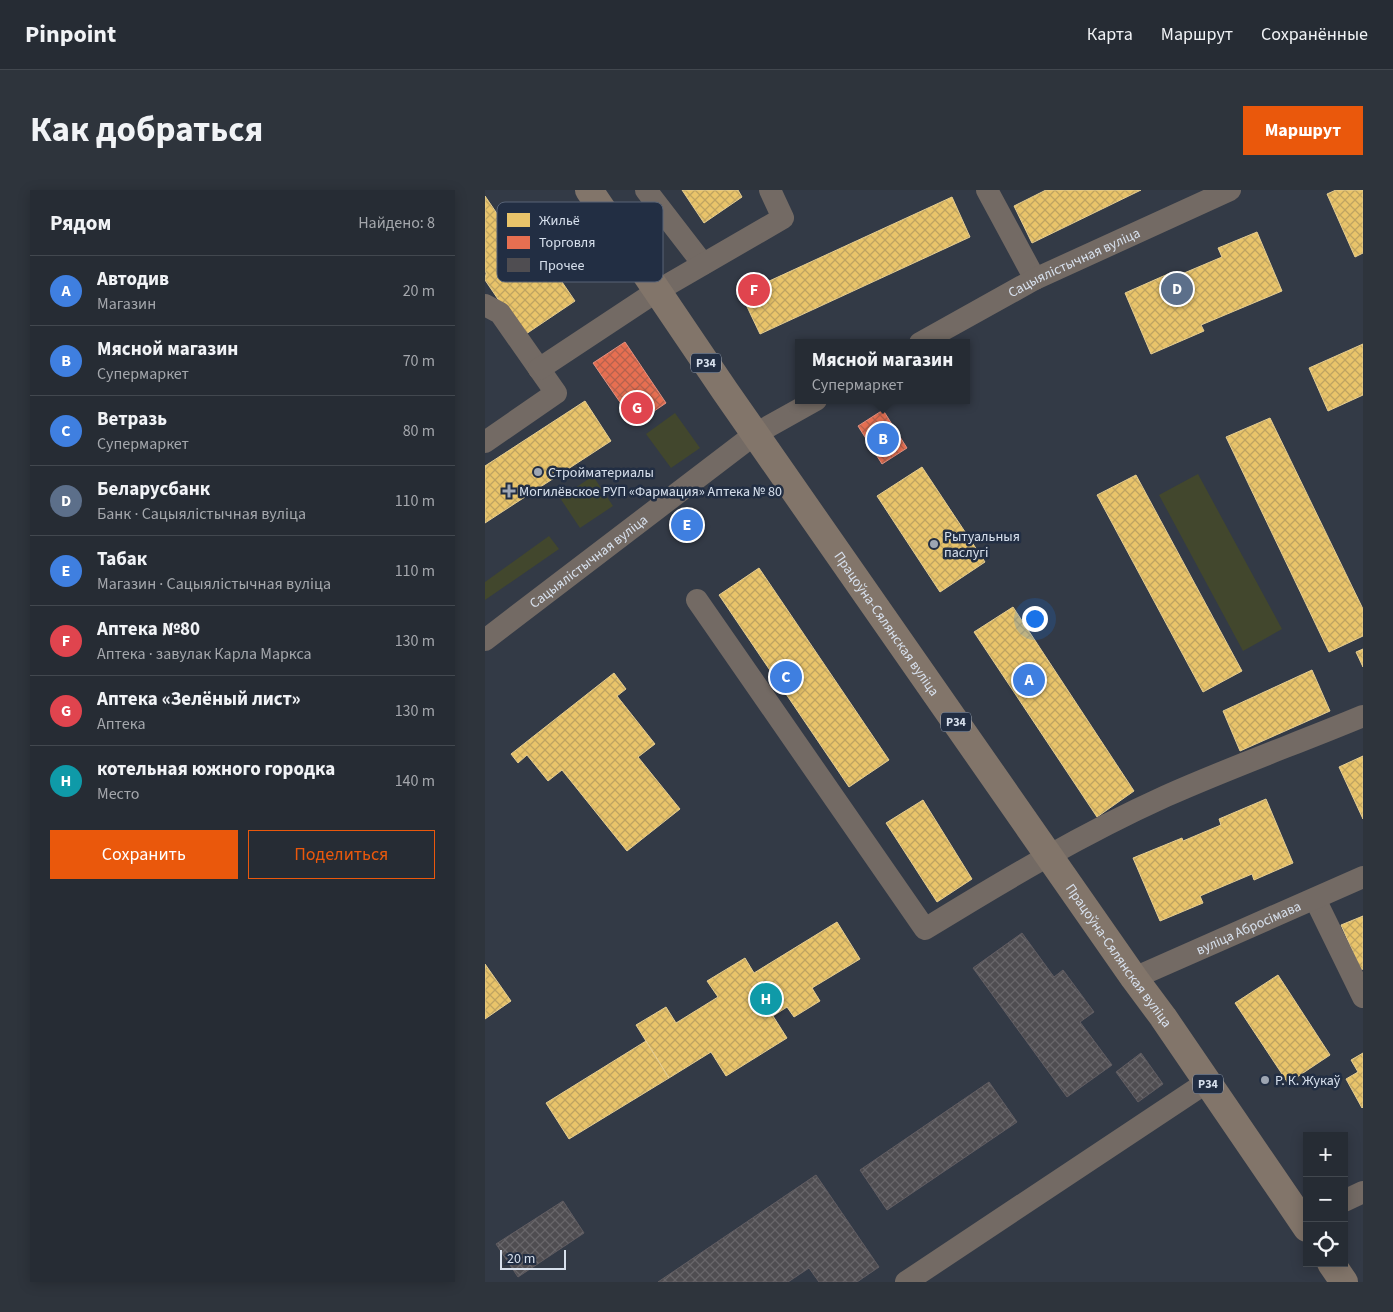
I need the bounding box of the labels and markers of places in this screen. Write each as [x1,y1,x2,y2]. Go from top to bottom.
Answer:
pin: D [1161,270,1193,308]
pin: F [738,271,770,309]
pin: G [621,389,653,427]
pin: B [867,420,899,458]
place label: Стройматериалы [548,463,654,483]
marker: Стройматериалы [532,466,544,478]
place label: Могилёвское РУП «Фармация» Аптека № 80 [519,482,782,502]
marker: Могилёвское РУП «Фармация» Аптека № 80 [503,485,515,497]
pin: E [671,506,703,544]
place label: Рытуальныя паслугі [944,527,1020,563]
marker: Рытуальныя паслугі [928,538,940,550]
pin: C [770,658,802,696]
pin: A [1013,661,1045,699]
pin: H [750,980,782,1018]
place label: Р. К. Жукаў [1275,1071,1341,1091]
marker: Р. К. Жукаў [1259,1074,1271,1086]

